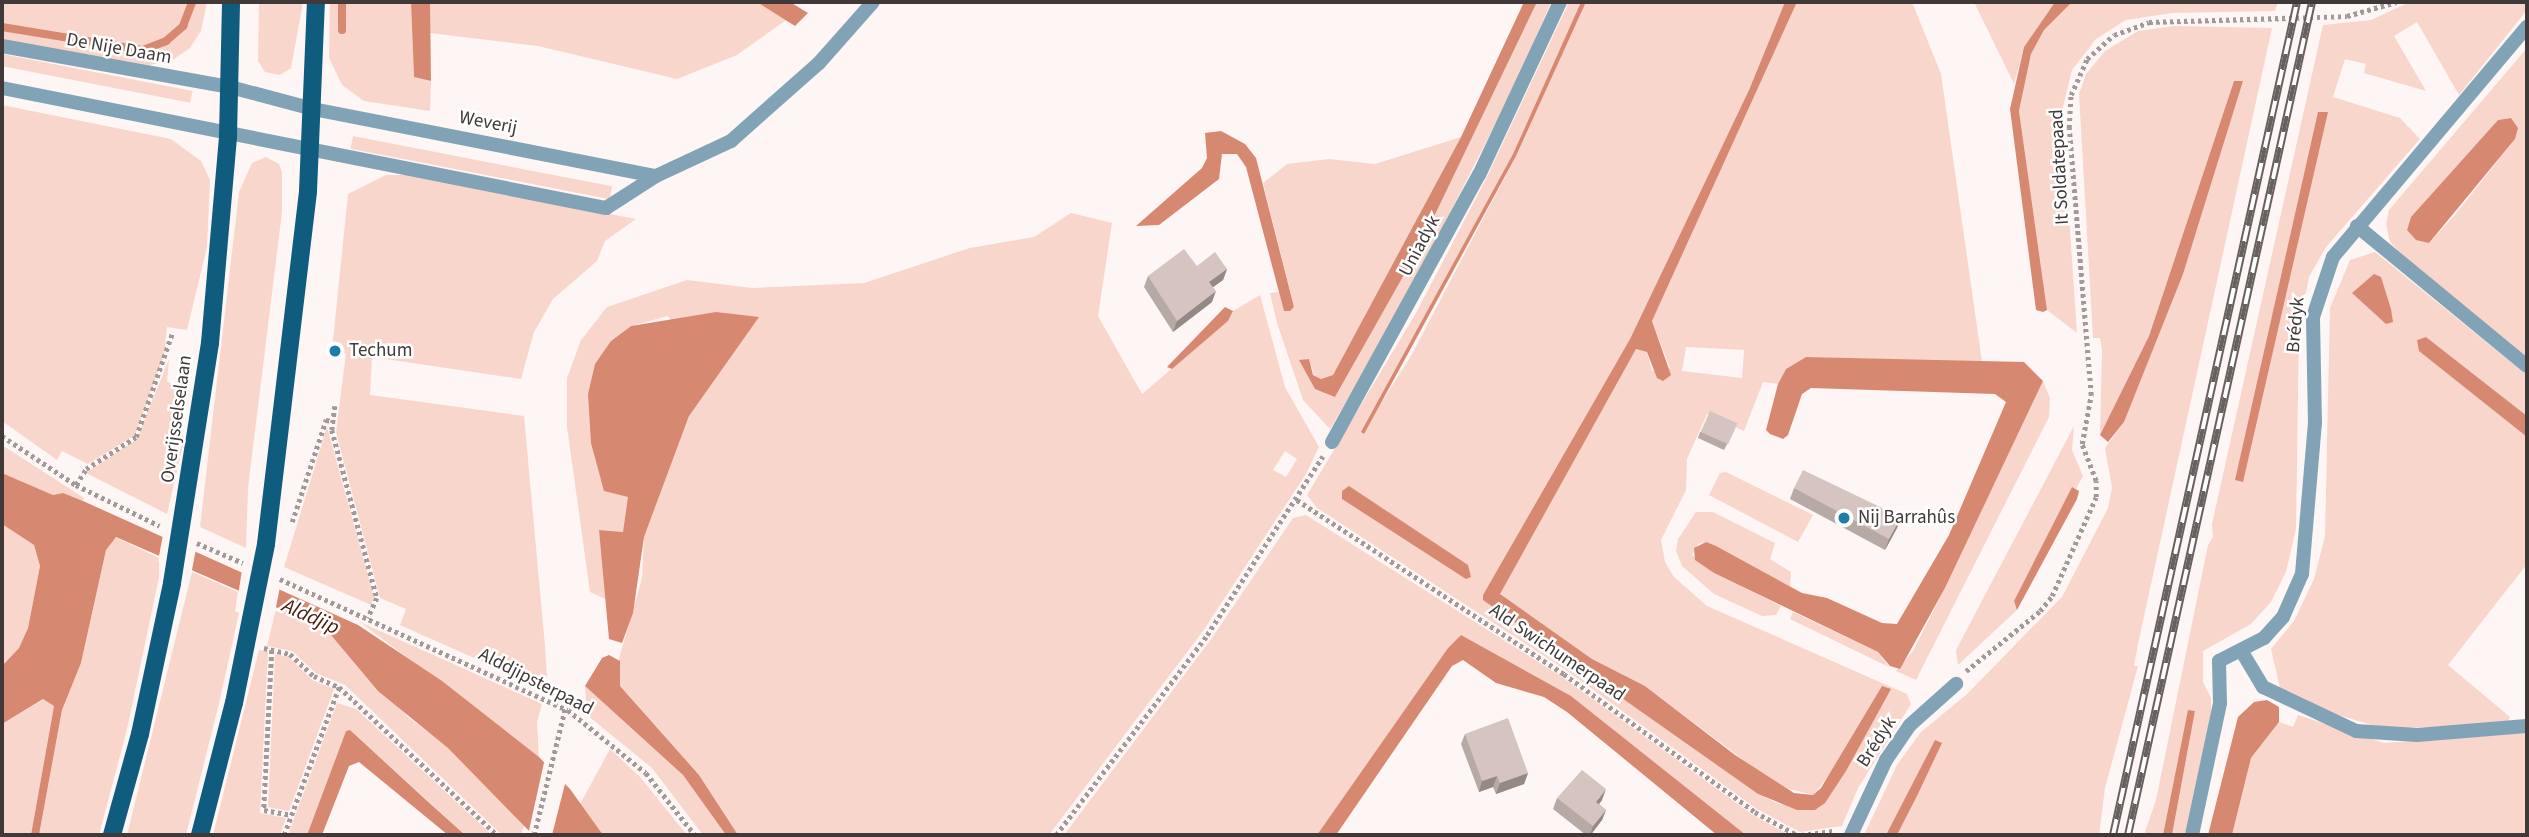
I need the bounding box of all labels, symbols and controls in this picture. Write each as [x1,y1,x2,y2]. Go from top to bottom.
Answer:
street label: De Nije Daam [65,29,173,69]
street label: Weverij [457,106,519,140]
street label: It Soldatepaad [2046,109,2074,225]
street label: Uniadyk [1395,212,1445,280]
street label: Brédyk [2282,296,2310,354]
place label: Techum [349,340,412,362]
marker: Techum [327,343,343,359]
street label: Overijsselselaan [157,354,197,484]
place label: Nij Barrahûs [1858,507,1955,529]
marker: Nij Barrahûs [1836,510,1852,526]
water label: Alddjip [279,592,343,640]
street label: Ald Swichumerpaad [1485,599,1629,707]
street label: Alddjipsterpaad [475,643,597,721]
street label: Brédyk [1852,712,1902,772]

